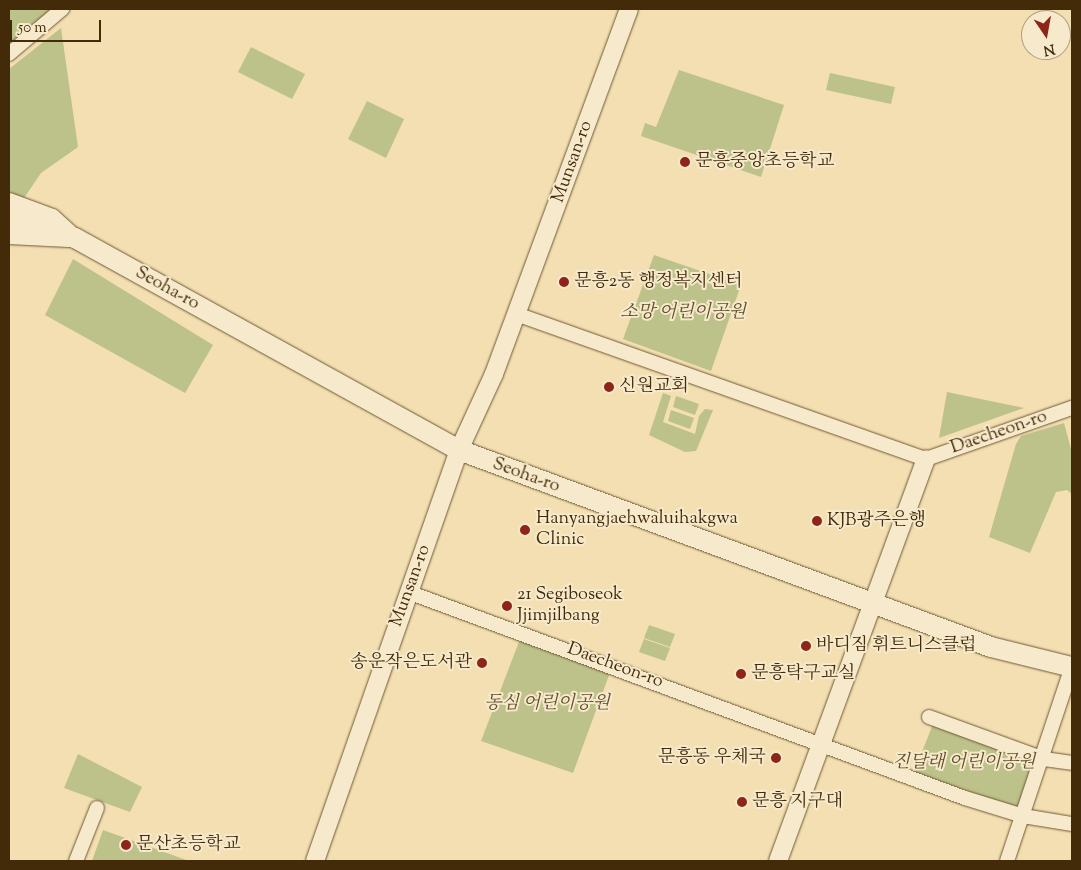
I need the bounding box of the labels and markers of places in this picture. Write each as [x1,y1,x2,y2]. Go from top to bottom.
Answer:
place label: 문흥중앙초등학교 [695,151,834,173]
marker: 문흥중앙초등학교 [679,156,691,168]
place label: 문흥2동 행정복지센터 [574,271,743,293]
marker: 문흥2동 행정복지센터 [558,276,570,288]
place label: 신원교회 [619,376,689,398]
marker: 신원교회 [603,381,615,393]
place label: Hanyangjaehwaluihakgwa Clinic [536,509,738,552]
place label: KJB광주은행 [827,510,926,532]
marker: KJB광주은행 [811,515,823,527]
marker: Hanyangjaehwaluihakgwa Clinic [518,523,532,537]
place label: 21 Segiboseok Jjimjilbang [517,585,623,628]
marker: 21 Segiboseok Jjimjilbang [501,600,513,612]
place label: 바디짐 휘트니스클럽 [816,635,976,657]
marker: 바디짐 휘트니스클럽 [800,640,812,652]
place label: 송운작은도서관 [350,652,472,674]
marker: 송운작은도서관 [476,657,488,669]
place label: 문흥탁구교실 [751,663,855,685]
marker: 문흥탁구교실 [735,668,747,680]
place label: 문흥동 우체국 [658,747,766,769]
marker: 문흥동 우체국 [770,752,782,764]
place label: 문흥 지구대 [752,791,843,813]
marker: 문흥 지구대 [736,796,748,808]
place label: 문산초등학교 [136,834,240,856]
marker: 문산초등학교 [120,839,132,851]

